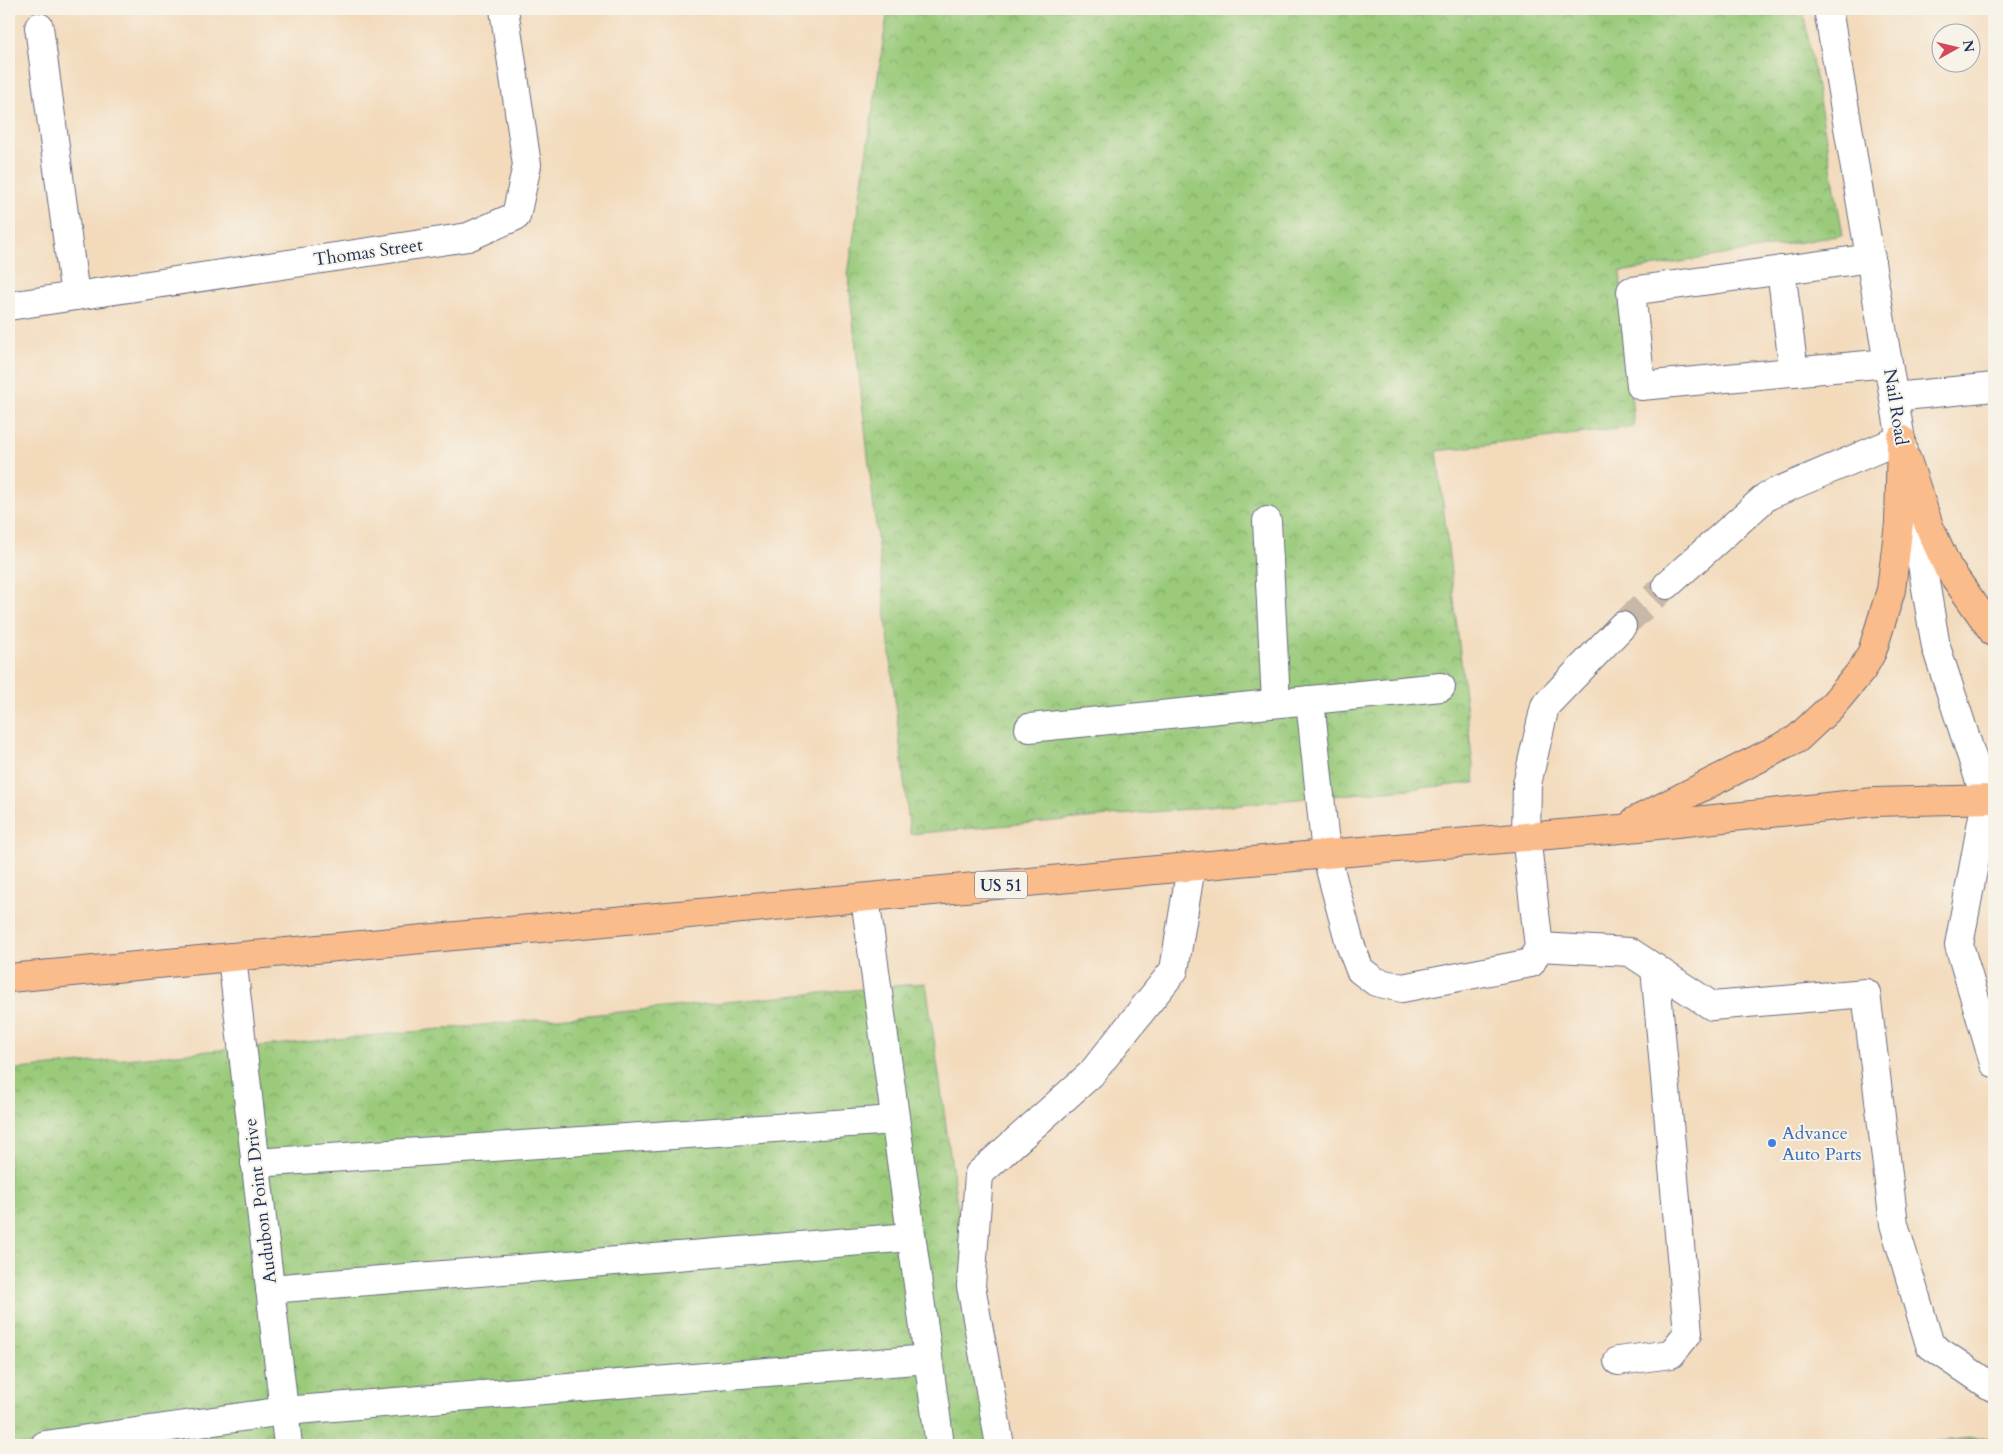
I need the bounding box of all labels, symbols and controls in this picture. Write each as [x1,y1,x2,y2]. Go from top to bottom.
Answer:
north arrow [1930,22,1980,72]
text: N [1958,39,1979,54]
street label: Thomas Street [312,232,425,273]
street label: Nail Road [1877,367,1914,448]
road number: US 51 [975,872,1027,898]
street label: Audubon Point Drive [238,1117,283,1285]
place label: Advance Auto Parts [1782,1121,1862,1167]
marker: Advance Auto Parts [1766,1137,1778,1149]

